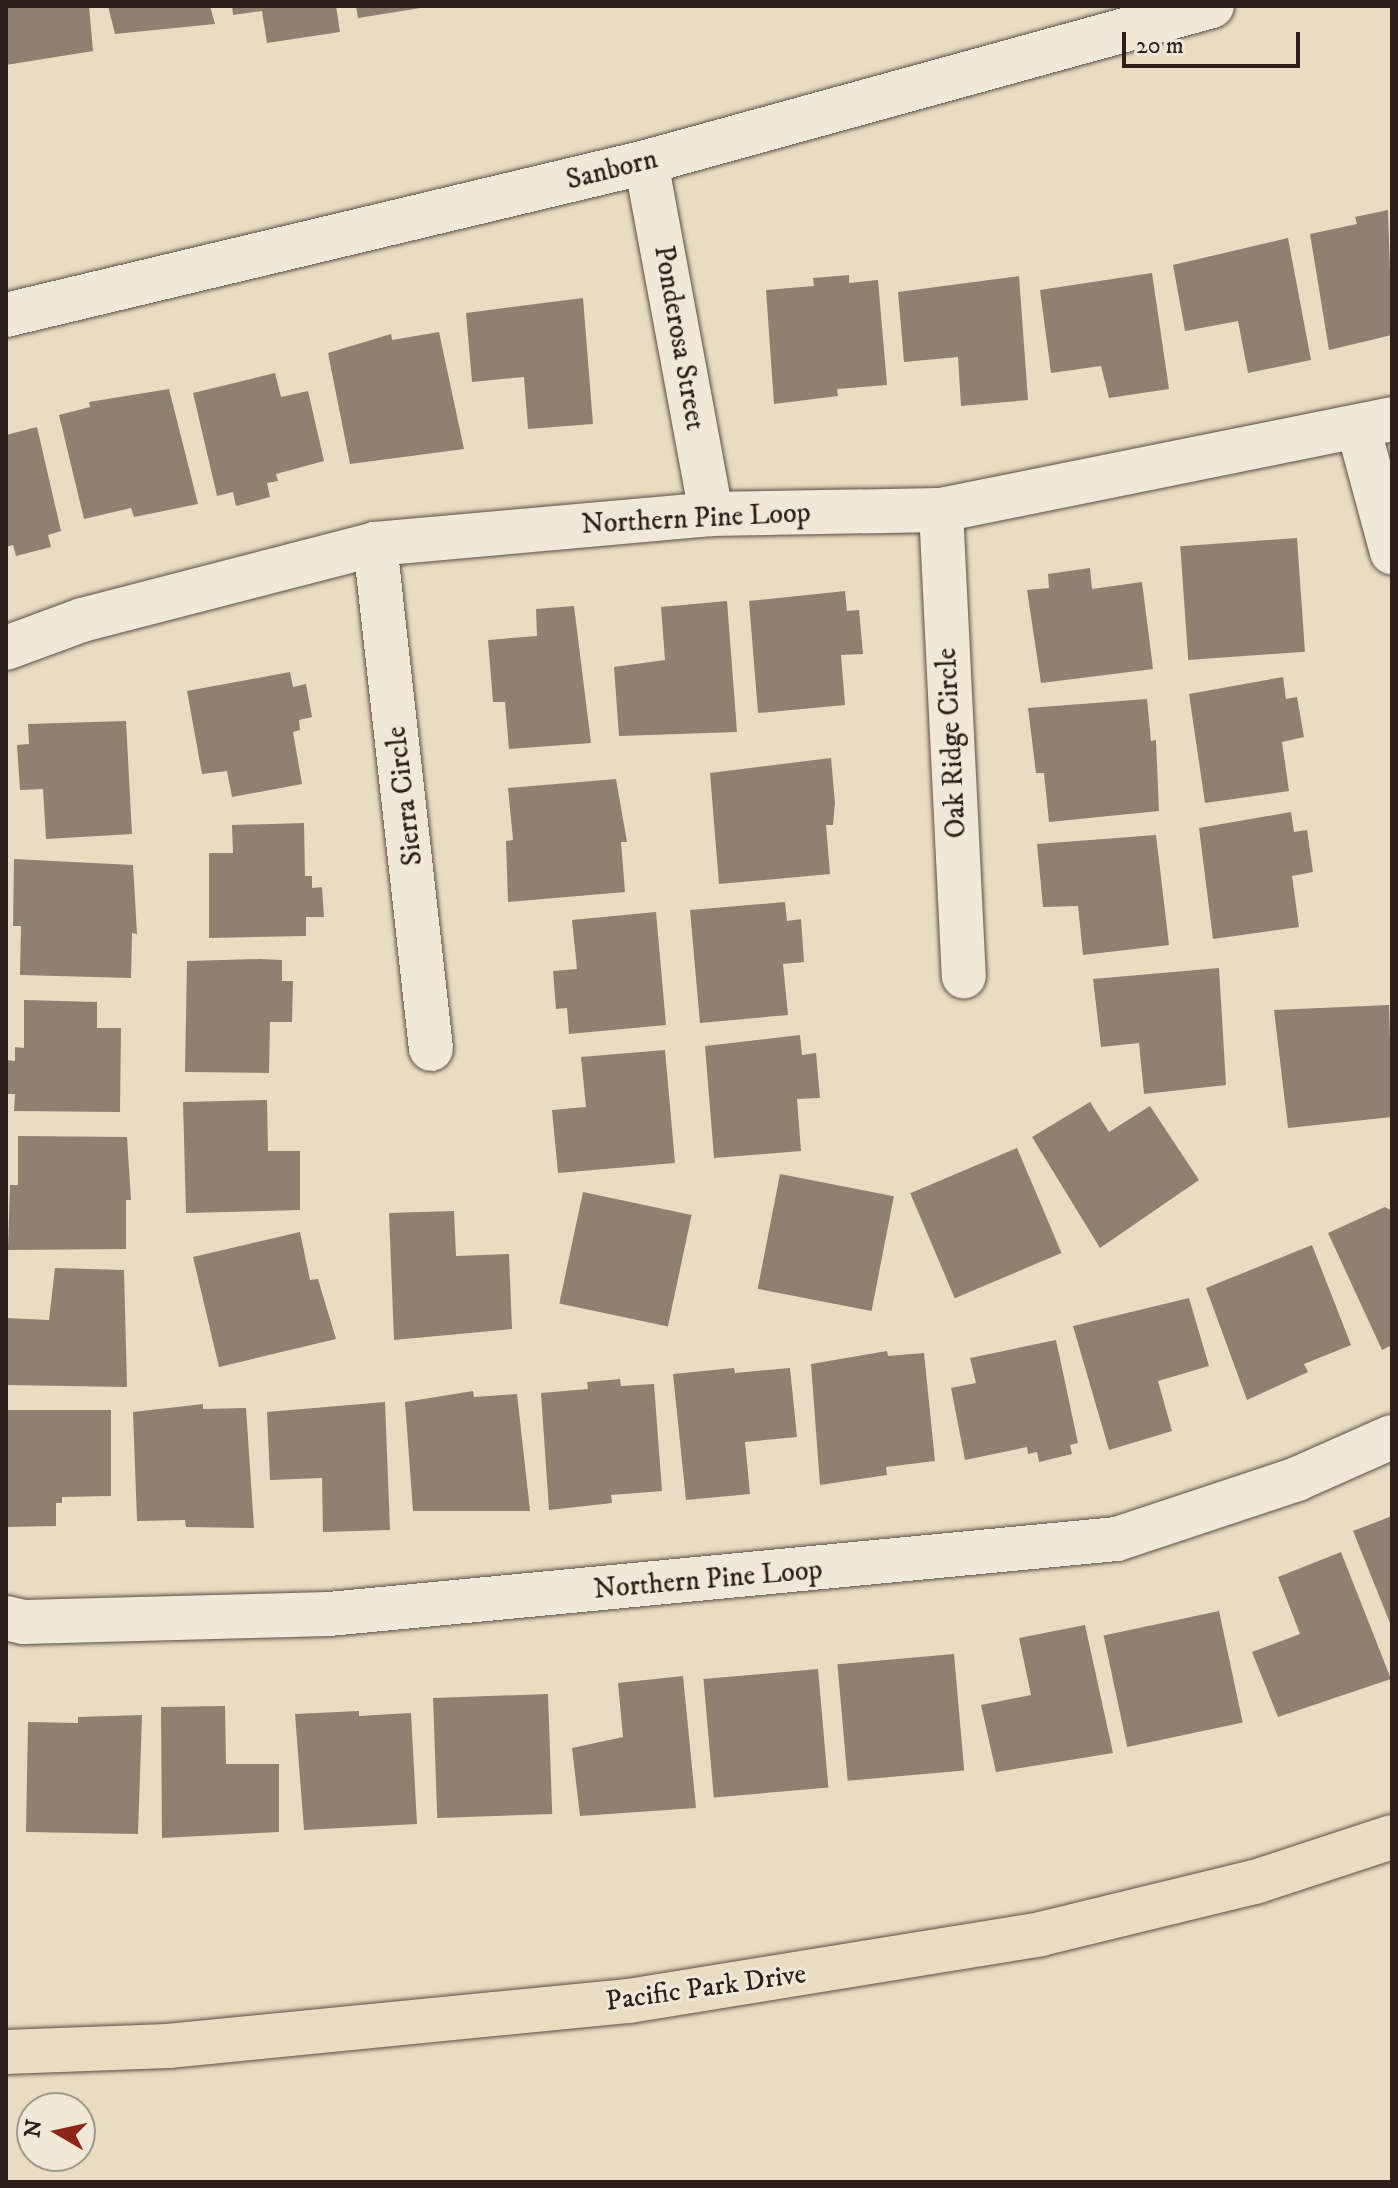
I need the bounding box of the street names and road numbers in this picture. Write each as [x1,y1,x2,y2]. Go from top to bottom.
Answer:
street label: Sanborn [563,142,661,198]
street label: Ponderosa Street [646,243,712,433]
street label: Northern Pine Loop [580,496,812,542]
street label: Oak Ridge Circle [930,647,974,839]
street label: Sierra Circle [380,724,430,868]
street label: Northern Pine Loop [592,1553,824,1607]
street label: Pacific Park Drive [604,1957,808,2019]

